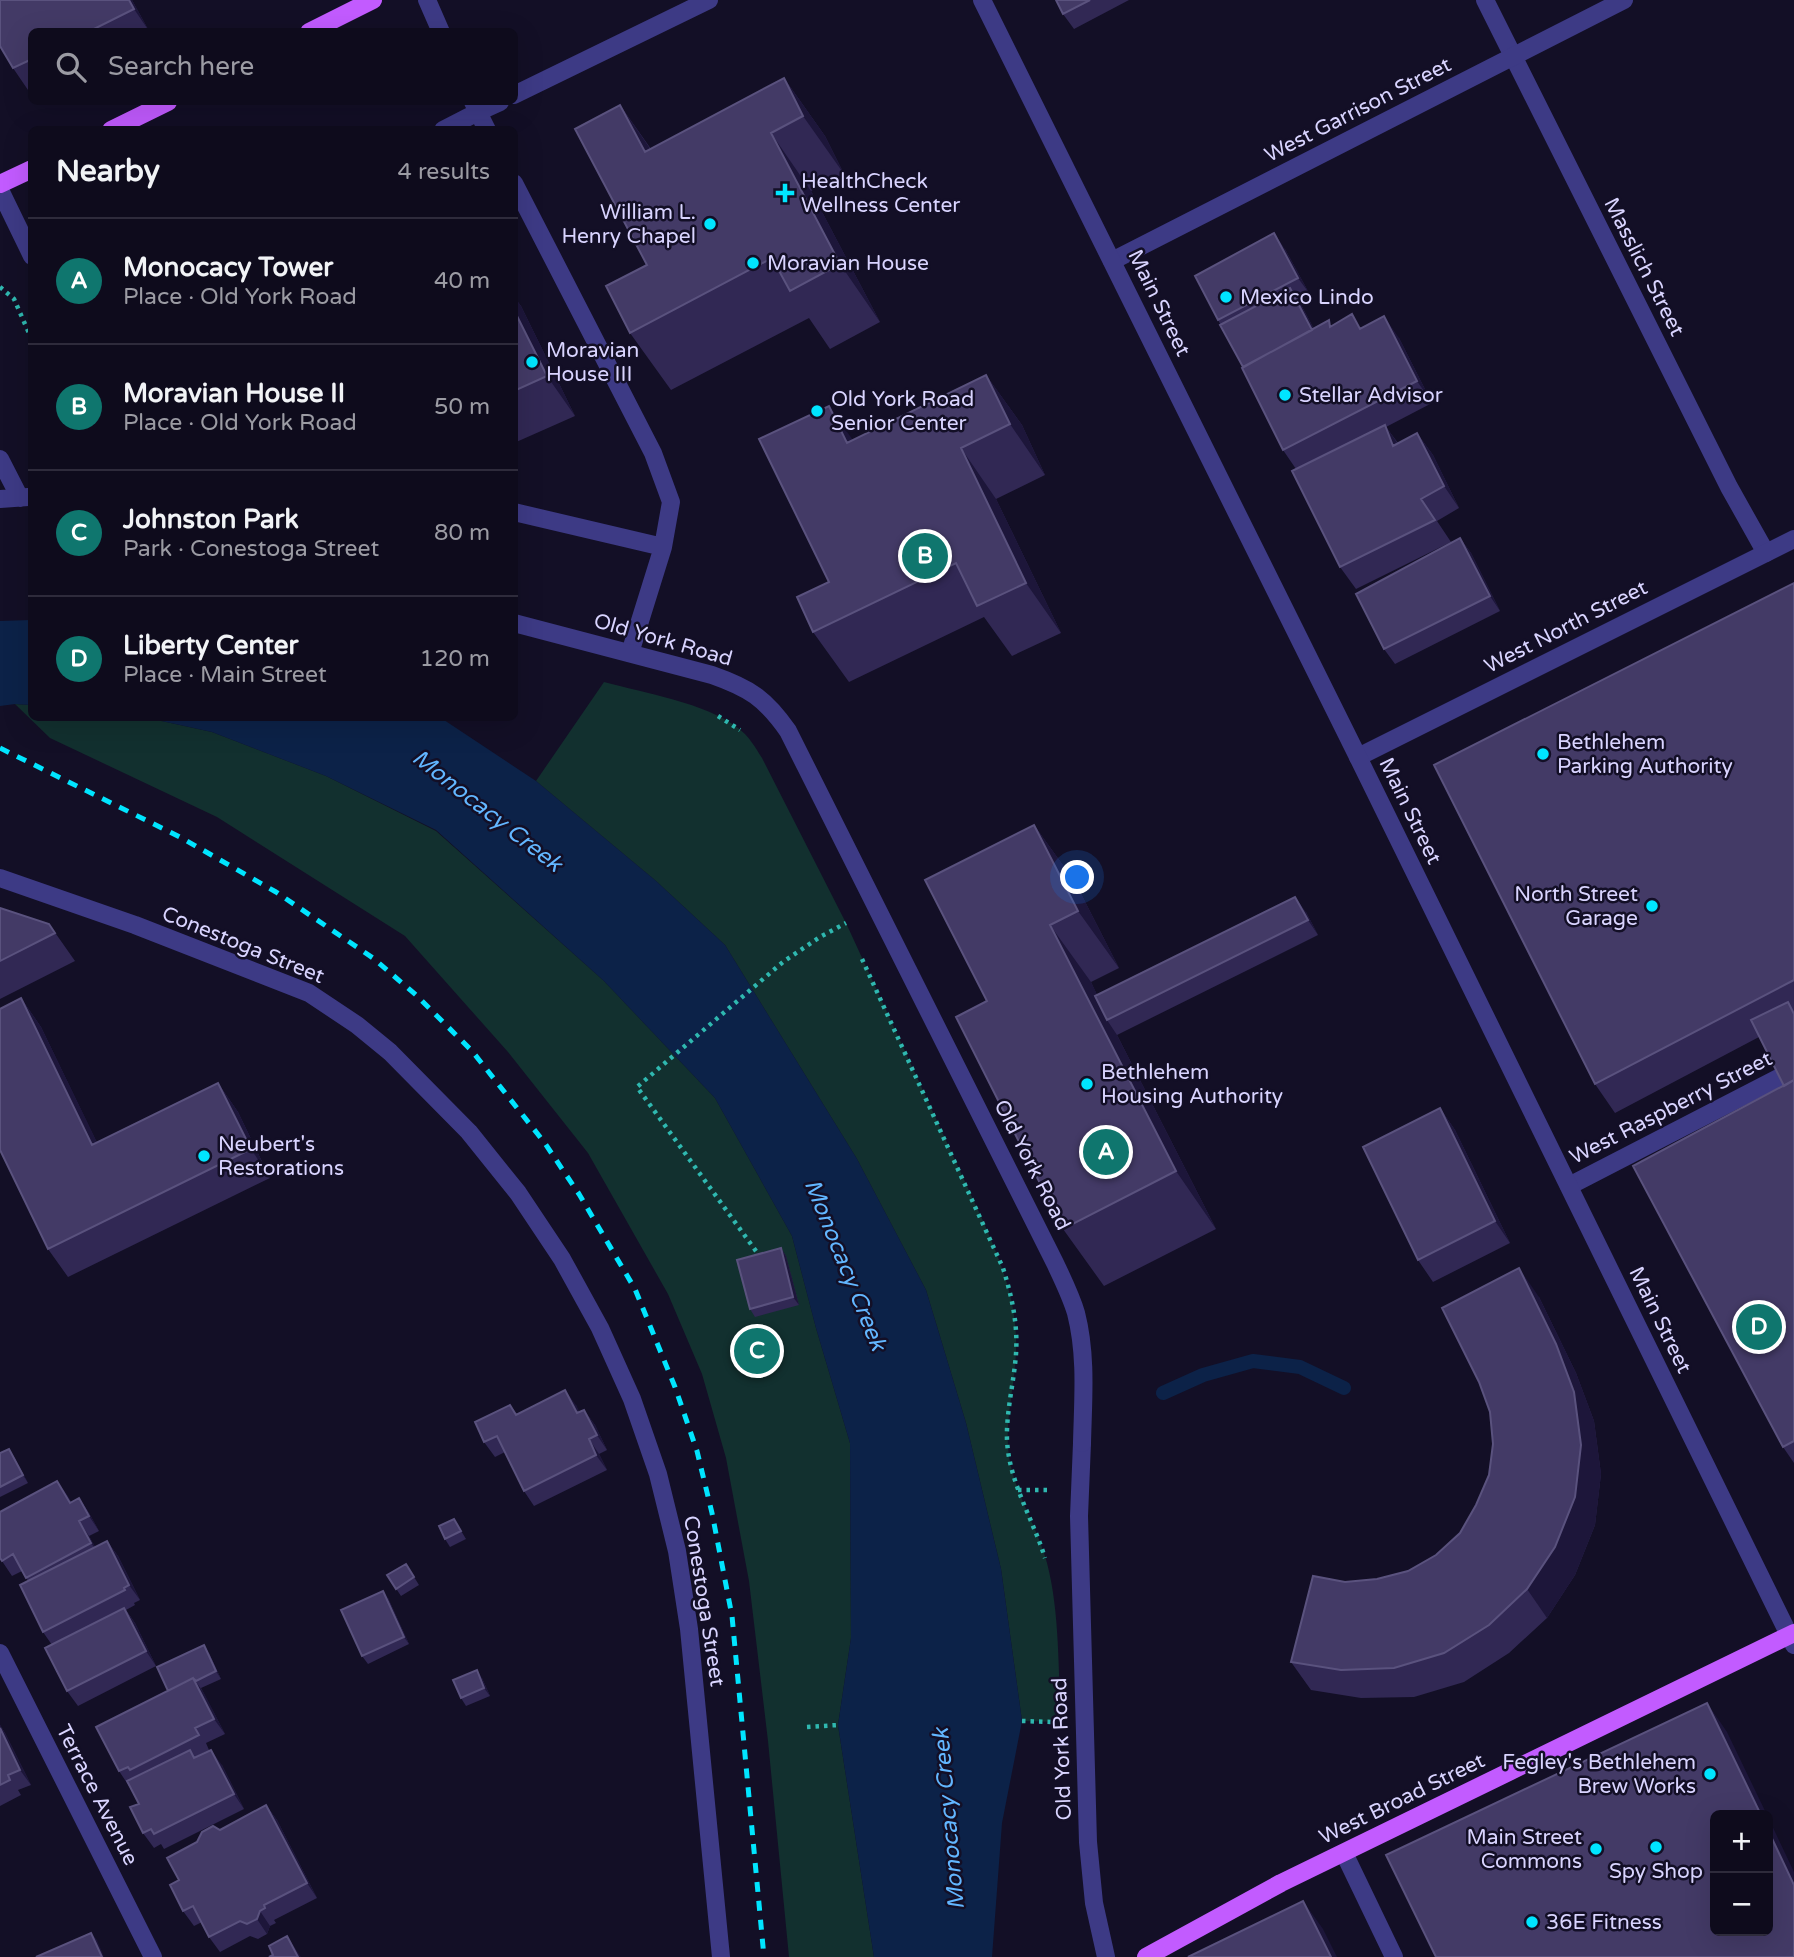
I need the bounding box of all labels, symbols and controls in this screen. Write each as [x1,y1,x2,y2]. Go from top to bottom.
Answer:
search box [28,28,518,105]
icon: search [52,48,90,86]
text: Search here [108,51,254,82]
street label: West Garrison Street [1261,52,1455,168]
text: Nearby [56,153,160,190]
text: 4 results [397,158,490,186]
place label: HealthCheck Wellness Center [801,169,960,218]
marker: HealthCheck Wellness Center [775,183,795,203]
street label: Masslich Street [1598,194,1690,340]
place label: William L. Henry Chapel [561,200,696,249]
marker: William L. Henry Chapel [702,216,718,232]
street label: Main Street [1122,246,1196,360]
place label: Moravian House [767,251,929,276]
text: Monocacy Tower [123,252,333,283]
marker: Moravian House [745,255,761,271]
text: A [70,267,88,295]
text: 40 m [434,267,490,295]
text: Place · Old York Road [123,283,357,311]
place label: Mexico Lindo [1240,285,1374,310]
marker: Mexico Lindo [1218,289,1234,305]
place label: Moravian House III [546,338,639,387]
marker: Moravian House III [524,354,540,370]
text: Moravian House II [123,378,345,409]
place label: Stellar Advisor [1299,383,1443,408]
place label: Old York Road Senior Center [831,387,974,436]
marker: Stellar Advisor [1277,387,1293,403]
text: B [71,393,87,421]
text: 50 m [434,393,490,421]
marker: Old York Road Senior Center [809,403,825,419]
text: Place · Old York Road [123,409,357,437]
text: Johnston Park [123,504,299,535]
text: C [71,519,87,547]
text: 80 m [434,519,490,547]
pin: B [902,530,948,582]
text: Park · Conestoga Street [123,535,379,563]
street label: West North Street [1480,575,1652,679]
street label: Old York Road [591,608,735,672]
text: Liberty Center [123,630,298,661]
text: D [70,645,88,673]
text: 120 m [420,645,490,673]
text: Place · Main Street [123,661,327,689]
place label: Bethlehem Parking Authority [1557,730,1733,779]
water label: Monocacy Creek [406,744,569,879]
marker: Bethlehem Parking Authority [1535,746,1551,762]
street label: Main Street [1373,754,1447,868]
your location [1060,860,1094,894]
place label: North Street Garage [1514,882,1638,931]
marker: North Street Garage [1644,898,1660,914]
street label: Conestoga Street [158,901,328,989]
street label: West Raspberry Street [1566,1046,1776,1170]
place label: Bethlehem Housing Authority [1101,1060,1283,1109]
marker: Bethlehem Housing Authority [1079,1076,1095,1092]
street label: Old York Road [988,1096,1076,1234]
pin: A [1083,1126,1129,1178]
place label: Neubert's Restorations [218,1132,344,1181]
marker: Neubert's Restorations [196,1148,212,1164]
water label: Monocacy Creek [798,1175,893,1356]
street label: Main Street [1623,1263,1697,1377]
pin: D [1736,1301,1782,1353]
pin: C [734,1325,780,1377]
street label: Conestoga Street [678,1514,730,1688]
street label: Old York Road [1047,1677,1077,1821]
street label: Terrace Avenue [51,1720,143,1870]
water label: Monocacy Creek [927,1725,971,1911]
street label: West Broad Street [1315,1748,1489,1850]
place label: Fegley's Bethlehem Brew Works [1502,1750,1696,1799]
marker: Fegley's Bethlehem Brew Works [1702,1766,1718,1782]
map controls [1710,1810,1773,1936]
button: + [1710,1810,1773,1873]
place label: Main Street Commons [1466,1825,1582,1874]
marker: Spy Shop [1648,1839,1664,1855]
marker: Main Street Commons [1588,1841,1604,1857]
place label: Spy Shop [1609,1859,1703,1884]
button: − [1710,1873,1773,1936]
place label: 36E Fitness [1546,1910,1662,1935]
marker: 36E Fitness [1524,1914,1540,1930]

